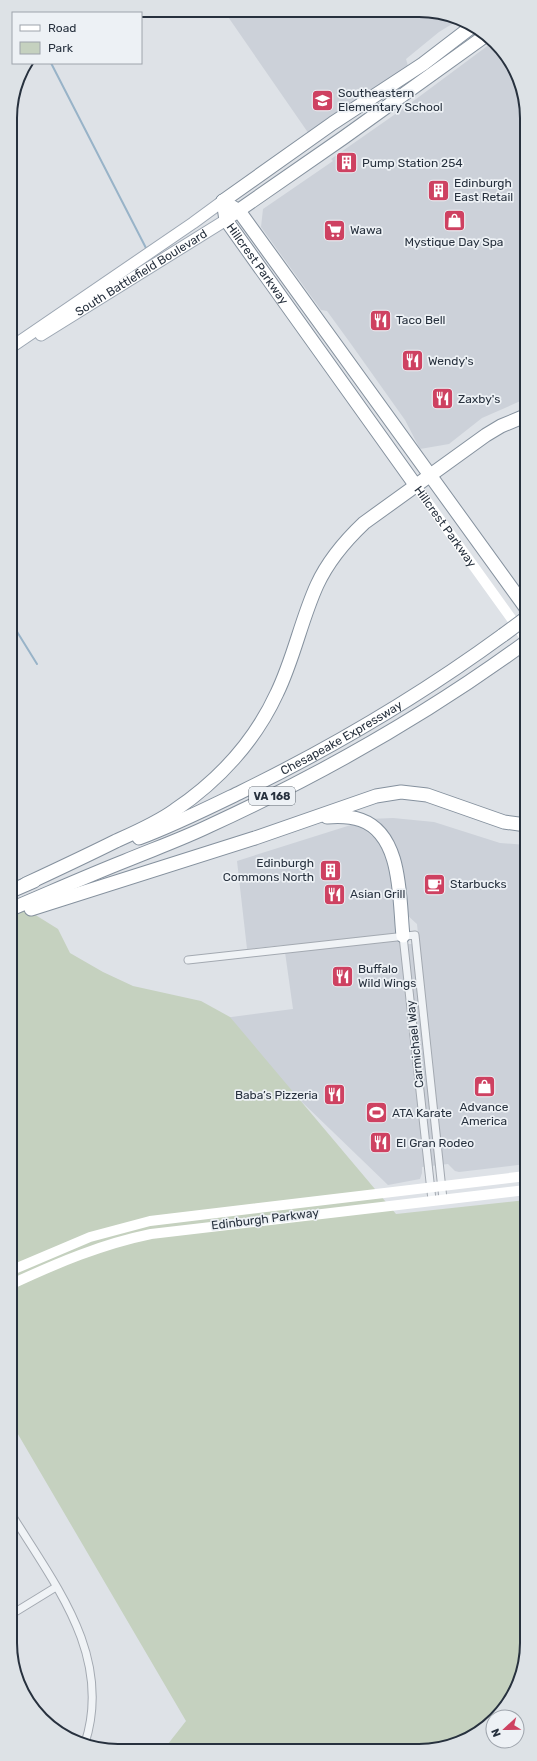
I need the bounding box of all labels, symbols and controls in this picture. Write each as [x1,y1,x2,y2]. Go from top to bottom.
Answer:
legend [12,12,142,64]
text: Road [48,21,76,35]
text: Park [48,41,74,55]
place label: Southeastern Elementary School [338,86,443,114]
school or university icon: Southeastern Elementary School [309,87,335,113]
building icon: Pump Station 254 [333,150,359,176]
place label: Pump Station 254 [362,156,463,170]
place label: Edinburgh East Retail [454,176,513,204]
building icon: Edinburgh East Retail [426,177,452,203]
shop icon: Mystique Day Spa [441,208,467,234]
supermarket icon: Wawa [321,217,347,243]
street label: Hillcrest Parkway [224,220,291,307]
place label: Wawa [350,223,382,237]
street label: South Battlefield Boulevard [73,226,210,319]
place label: Mystique Day Spa [405,235,503,249]
restaurant icon: Taco Bell [367,307,393,333]
place label: Taco Bell [396,313,446,327]
restaurant icon: Wendy's [400,348,426,374]
place label: Wendy's [428,354,474,368]
restaurant icon: Zaxby's [429,386,455,412]
place label: Zaxby's [458,392,500,406]
street label: Hillcrest Parkway [411,483,479,570]
street label: Chesapeake Expressway [278,698,405,778]
road number: VA 168 [249,787,295,805]
place label: Edinburgh Commons North [223,856,314,884]
building icon: Edinburgh Commons North [317,857,343,883]
cafe icon: Starbucks [422,871,448,897]
place label: Starbucks [450,877,507,891]
restaurant icon: Asian Grill [322,881,348,907]
place label: Asian Grill [350,887,405,901]
place label: Buffalo Wild Wings [358,962,416,990]
restaurant icon: Buffalo Wild Wings [330,963,356,989]
street label: Carmichael Way [403,999,427,1089]
shop icon: Advance America [471,1073,497,1099]
restaurant icon: Baba’s Pizzeria [321,1082,347,1108]
place label: Baba’s Pizzeria [235,1088,318,1102]
sports icon: ATA Karate [364,1100,390,1126]
place label: Advance America [460,1100,509,1128]
place label: ATA Karate [392,1106,452,1120]
restaurant icon: El Gran Rodeo [367,1130,393,1156]
place label: El Gran Rodeo [396,1136,474,1150]
street label: Edinburgh Parkway [210,1205,320,1233]
north arrow [485,1709,525,1749]
text: N [489,1726,504,1739]

